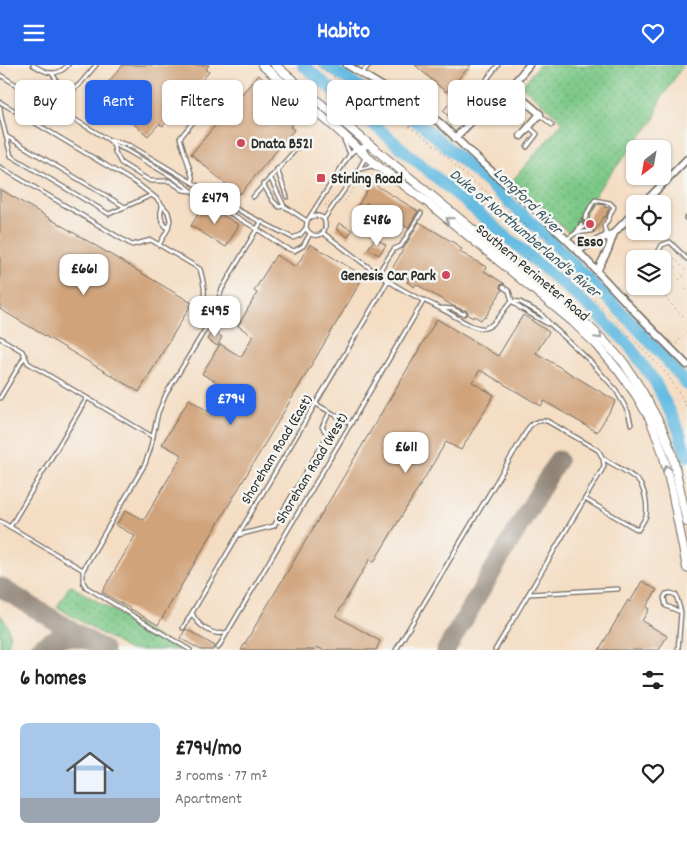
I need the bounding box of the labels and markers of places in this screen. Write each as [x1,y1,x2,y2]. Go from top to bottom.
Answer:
place label: Dnata B521 [251,134,313,156]
marker: Dnata B521 [235,137,247,149]
place label: Stirling Road [331,169,403,191]
marker: Stirling Road [315,172,327,184]
pin: £479 [185,183,245,225]
pin: £486 [347,205,407,247]
marker: Esso [584,218,596,230]
place label: Esso [577,232,603,254]
pin: £661 [54,253,114,296]
place label: Genesis Car Park [340,266,436,288]
marker: Genesis Car Park [440,269,452,281]
pin: £495 [185,295,245,338]
pin: £794 [201,383,261,426]
pin: £611 [376,431,436,474]

